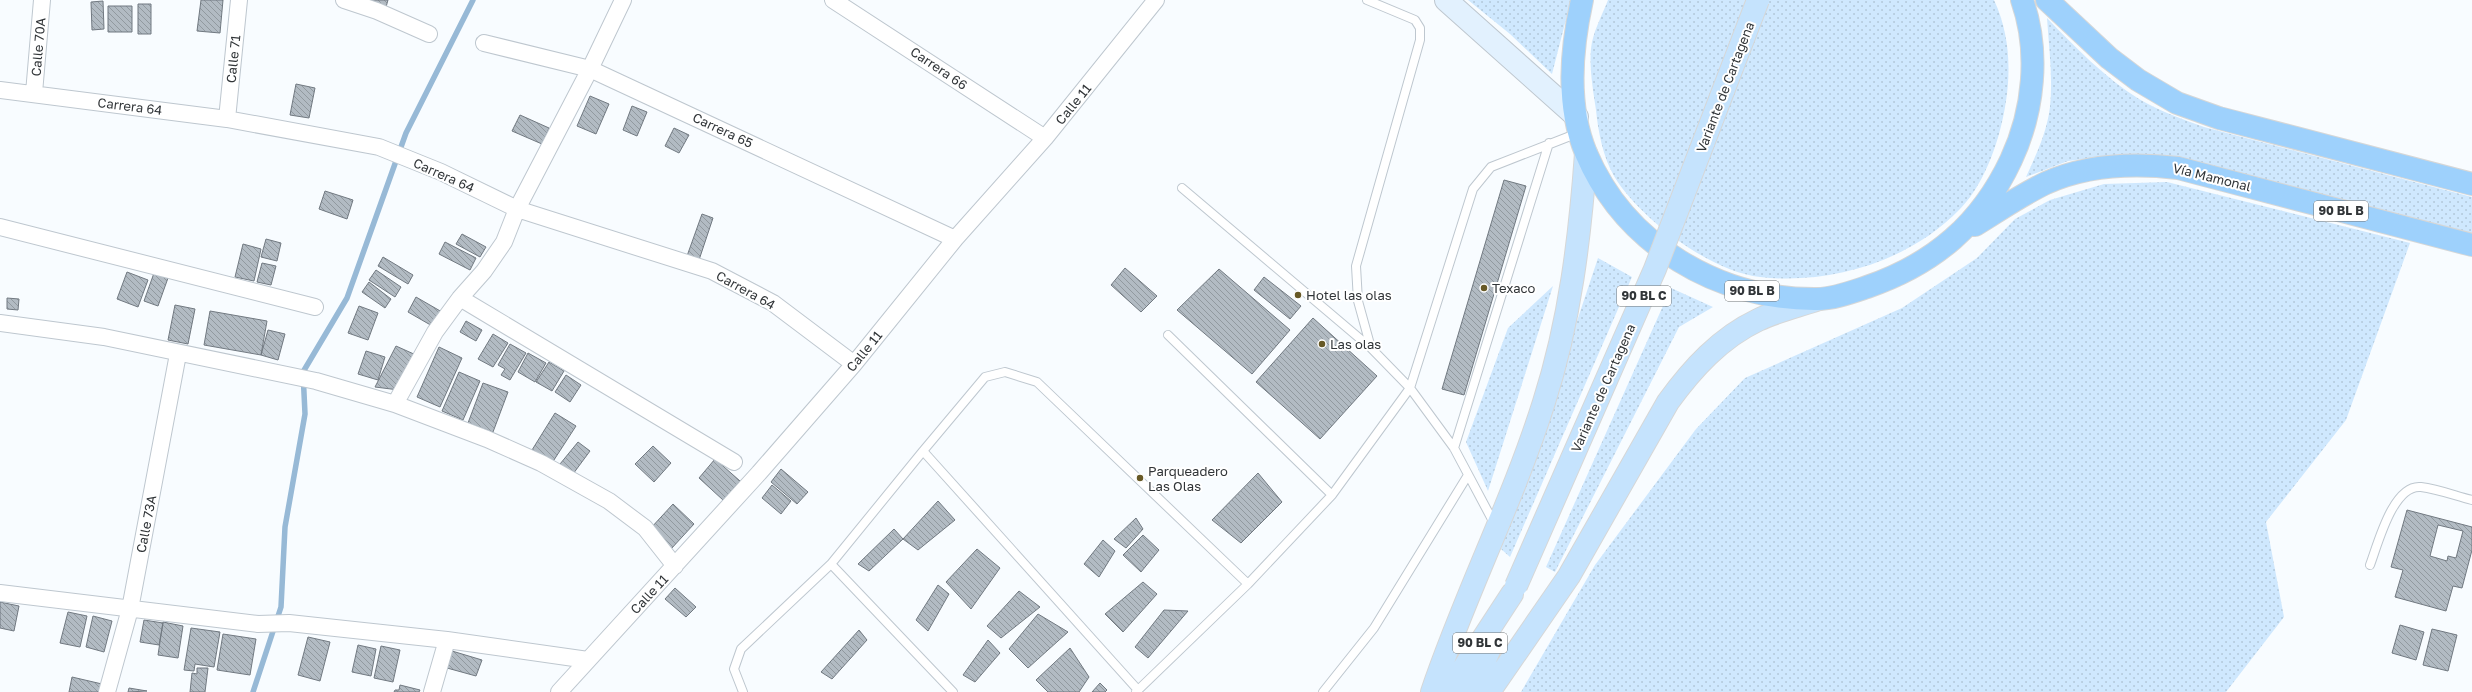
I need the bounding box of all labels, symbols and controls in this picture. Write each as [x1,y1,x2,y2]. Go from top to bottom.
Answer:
street label: Calle 70A [27,17,49,77]
street label: Variante de Cartagena [1693,19,1757,155]
street label: Calle 71 [223,34,243,84]
street label: Carrera 66 [908,43,971,93]
street label: Calle 11 [1052,80,1094,128]
street label: Carrera 64 [97,94,163,118]
street label: Carrera 65 [690,109,756,151]
street label: Carrera 64 [411,154,477,196]
street label: Vía Mamonal [2171,160,2253,194]
road number: 90 BL B [2314,201,2368,221]
street label: Carrera 64 [714,267,778,313]
place label: Texaco [1492,280,1536,296]
road number: 90 BL B [1725,281,1779,301]
marker: Texaco [1479,283,1489,293]
road number: 90 BL C [1617,286,1671,306]
place label: Hotel las olas [1306,287,1392,303]
marker: Hotel las olas [1293,290,1303,300]
street label: Variante de Cartagena [1567,321,1639,455]
street label: Calle 11 [843,327,885,375]
place label: Las olas [1330,336,1381,352]
marker: Las olas [1317,339,1327,349]
place label: Parqueadero Las Olas [1148,463,1228,494]
marker: Parqueadero Las Olas [1135,473,1145,483]
street label: Calle 73A [133,494,159,554]
street label: Calle 11 [627,571,671,617]
road number: 90 BL C [1453,633,1507,653]

